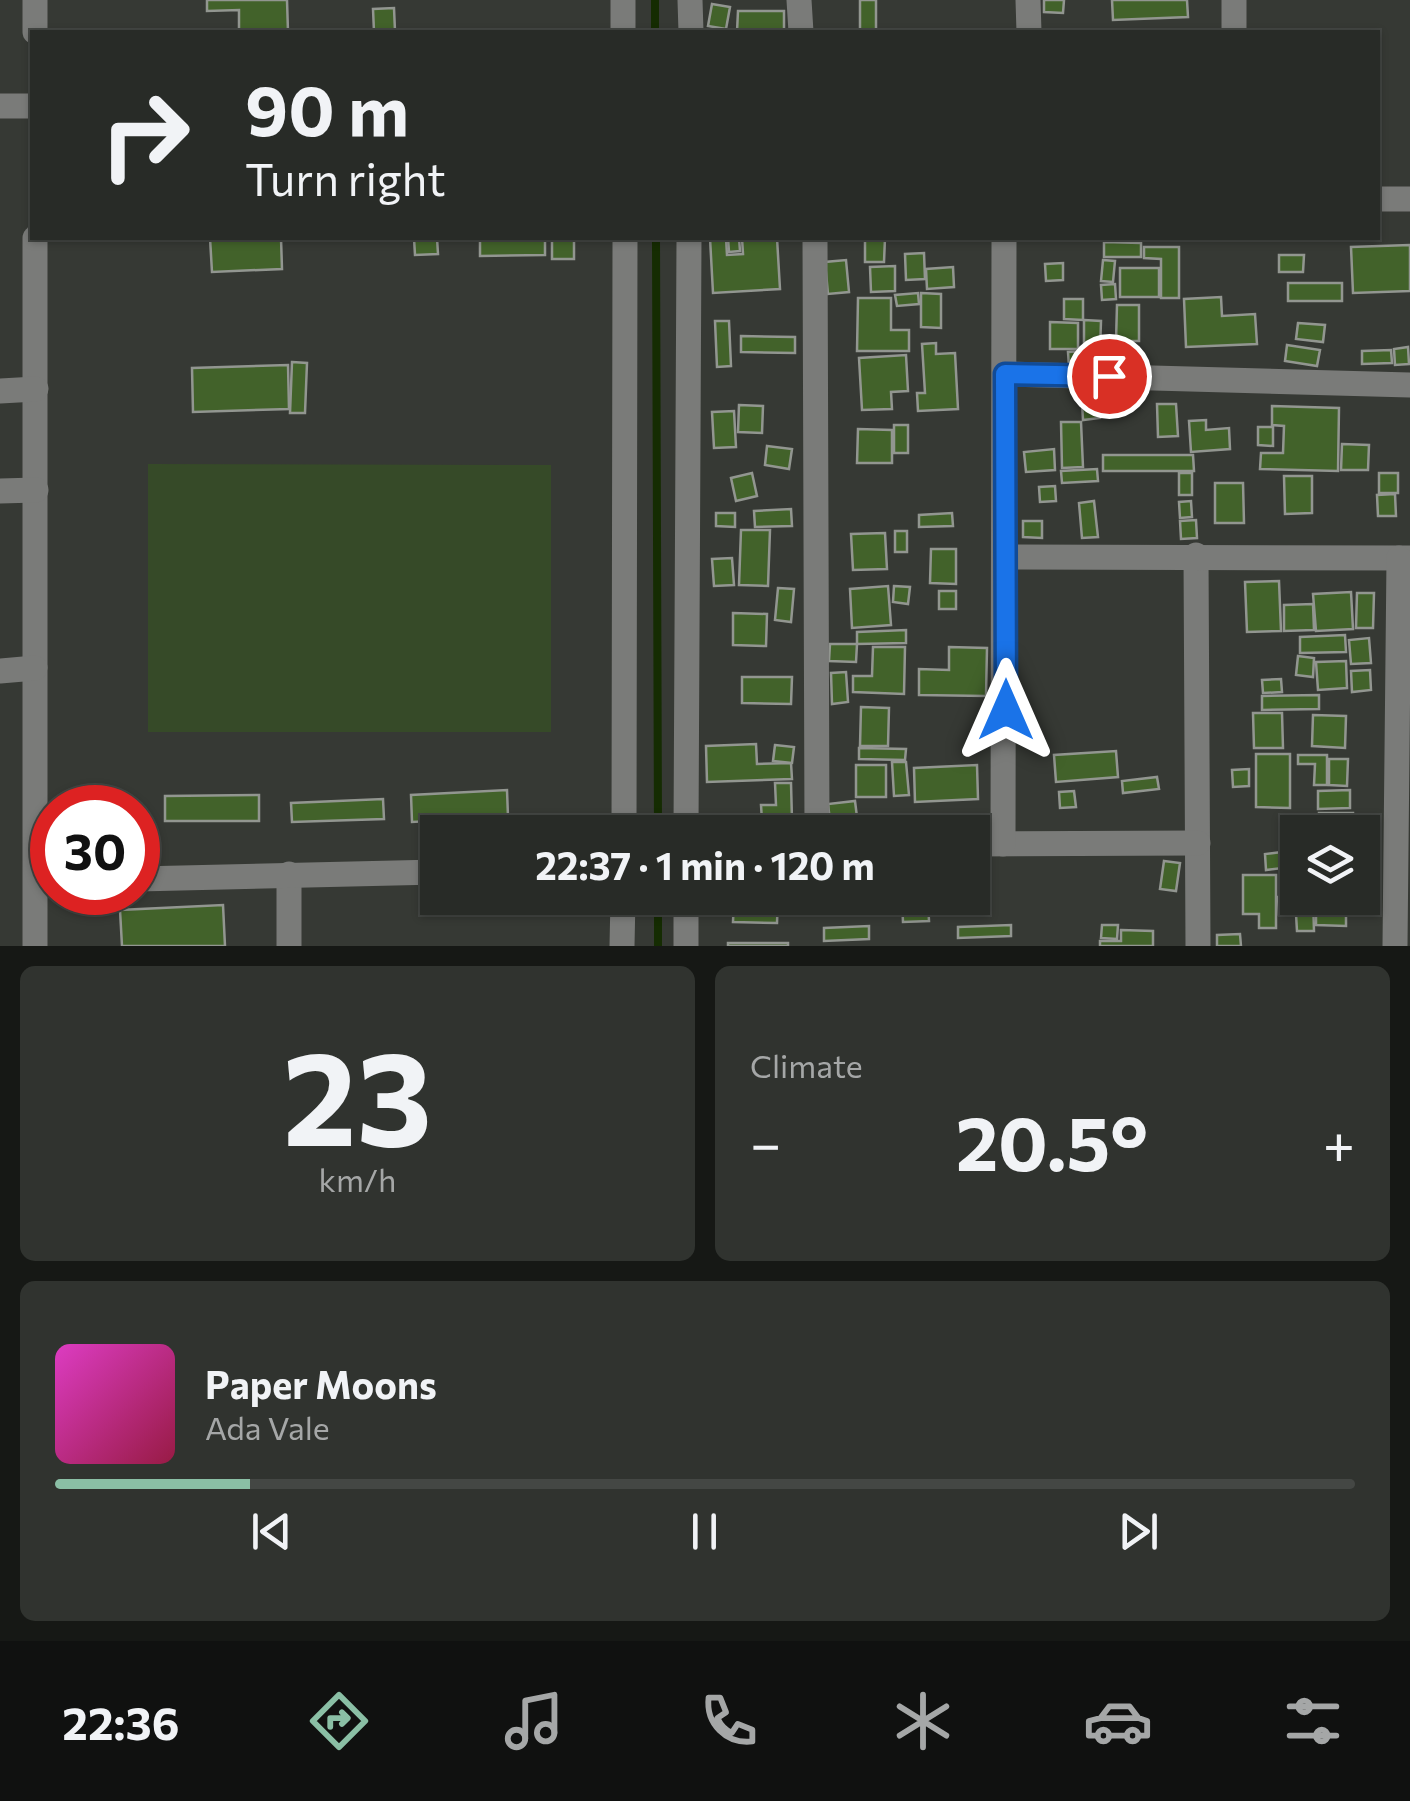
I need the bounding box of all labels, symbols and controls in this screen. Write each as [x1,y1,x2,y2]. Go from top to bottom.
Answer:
text: 90 m [245,65,409,150]
icon: right [80,70,210,200]
text: Turn right [245,150,446,205]
pin [1067,334,1152,419]
icon: arrive [1082,349,1137,404]
position arrow [954,658,1058,762]
speed limit sign: 30 [30,785,160,915]
map controls [1280,815,1380,915]
button: layers [1280,815,1380,915]
text: 22:37 · 1 min · 120 m [535,841,875,888]
text: 23 [283,1014,432,1173]
text: Climate [750,1045,863,1085]
text: 20.5° [956,1095,1148,1186]
text: − [750,1108,781,1175]
text: + [1323,1108,1355,1175]
text: km/h [319,1159,396,1199]
text: Paper Moons [205,1360,437,1407]
text: Ada Vale [205,1407,330,1447]
icon: previous [244,1504,299,1559]
icon: pause [677,1504,732,1559]
icon: next [1111,1504,1166,1559]
icon: directions [304,1686,374,1756]
icon: music [499,1686,569,1756]
icon: phone [694,1686,764,1756]
icon: climate [888,1686,958,1756]
icon: car [1083,1686,1153,1756]
icon: filters [1278,1686,1348,1756]
text: 22:36 [62,1694,179,1749]

